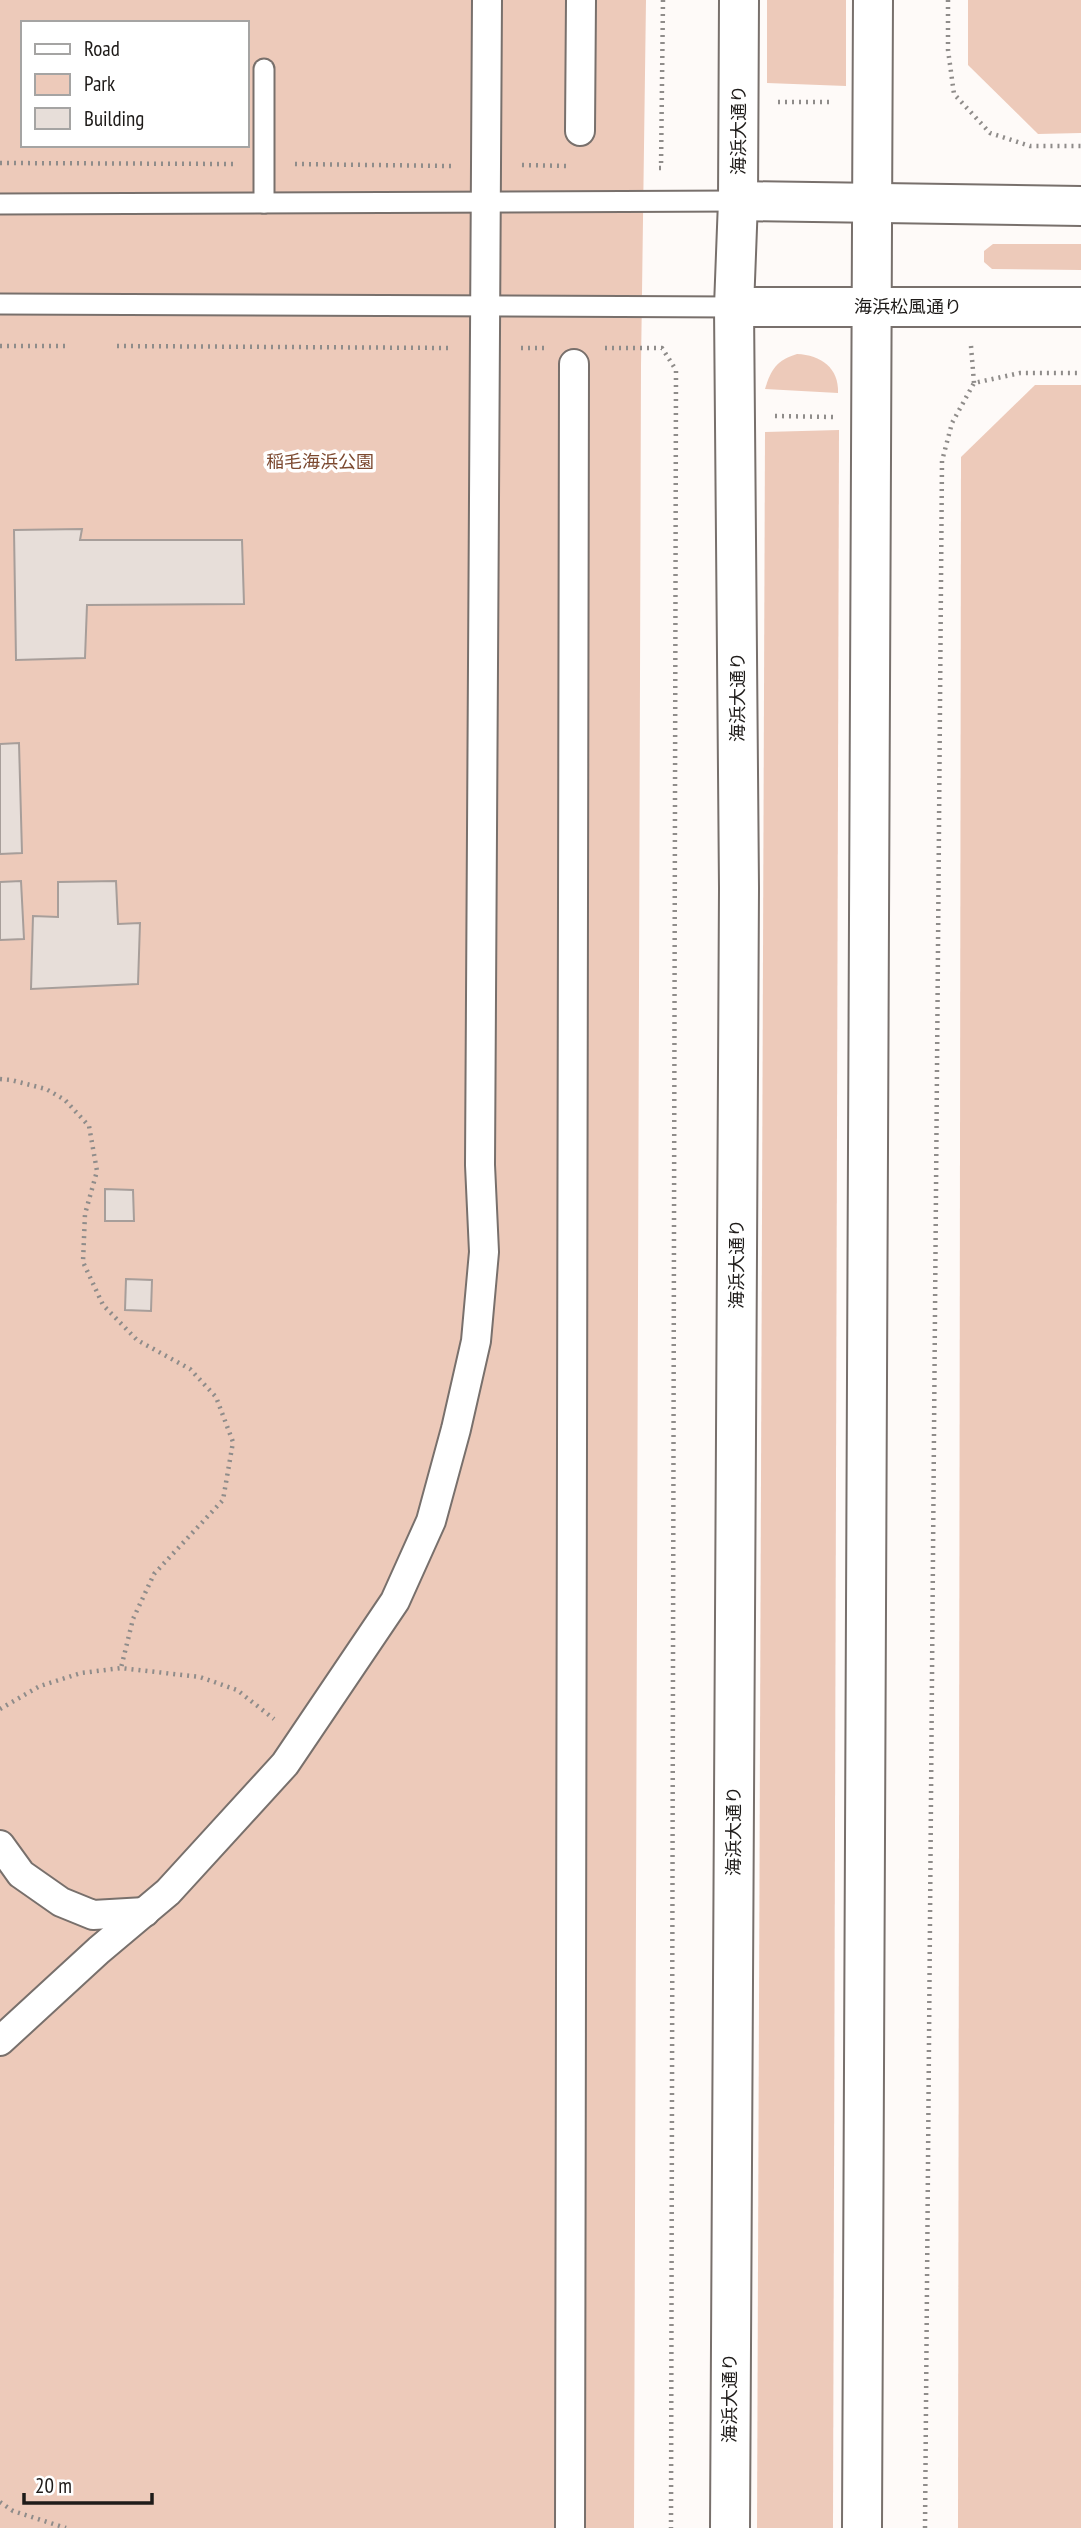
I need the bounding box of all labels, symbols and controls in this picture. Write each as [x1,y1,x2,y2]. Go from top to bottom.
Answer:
legend [21,21,248,147]
text: Road [84,35,120,62]
text: Park [84,70,115,97]
street label: 海浜大通り [727,85,750,175]
text: Building [84,105,144,132]
street label: 海浜松風通り [854,295,962,318]
park label: 稲毛海浜公園 [266,450,374,473]
street label: 海浜大通り [726,652,749,742]
street label: 海浜大通り [725,1219,748,1309]
street label: 海浜大通り [722,1786,745,1876]
street label: 海浜大通り [718,2353,741,2443]
scale bar [24,2462,152,2506]
text: 20 m [35,2472,72,2499]

